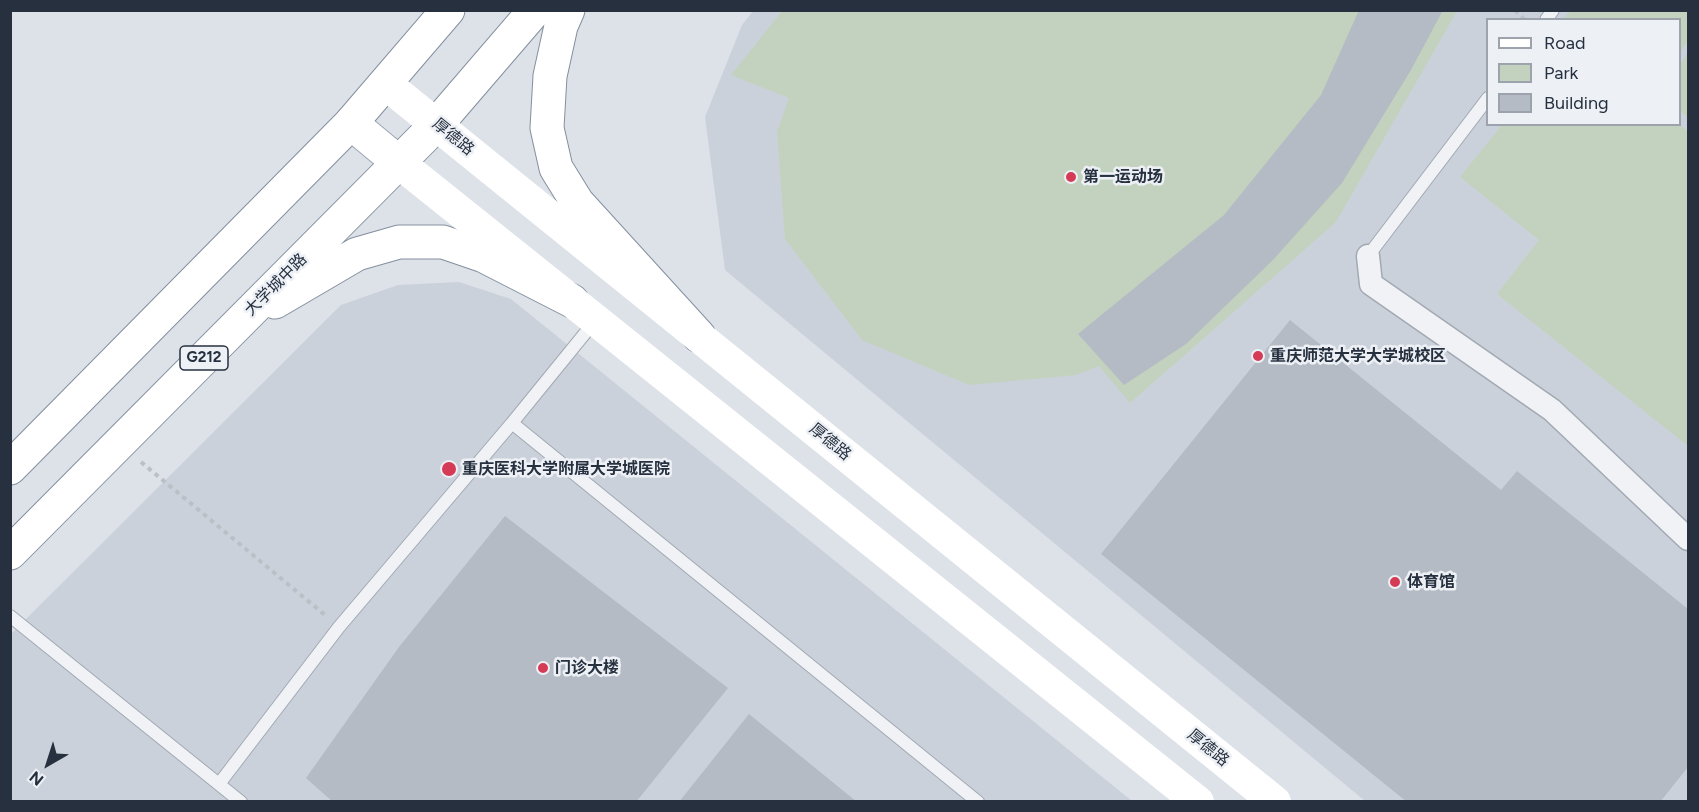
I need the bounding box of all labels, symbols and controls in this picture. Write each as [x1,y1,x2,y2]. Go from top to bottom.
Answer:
legend [1486,18,1681,126]
text: Road [1544,32,1585,54]
text: Park [1544,62,1578,84]
text: Building [1544,92,1609,114]
street label: 厚德路 [428,114,478,160]
place label: 第一运动场 [1083,167,1163,187]
marker: 第一运动场 [1064,170,1078,184]
street label: 大学城中路 [241,250,311,320]
road number: G212 [180,346,228,370]
place label: 重庆师范大学大学城校区 [1270,346,1446,366]
marker: 重庆师范大学大学城校区 [1251,349,1265,363]
street label: 厚德路 [805,419,855,465]
place label: 重庆医科大学附属大学城医院 [462,459,670,479]
marker: 重庆医科大学附属大学城医院 [440,460,458,478]
place label: 体育馆 [1407,572,1455,592]
marker: 体育馆 [1388,575,1402,589]
place label: 门诊大楼 [555,658,619,678]
marker: 门诊大楼 [536,661,550,675]
street label: 厚德路 [1183,725,1233,771]
north arrow [18,734,78,794]
text: N [26,767,47,790]

